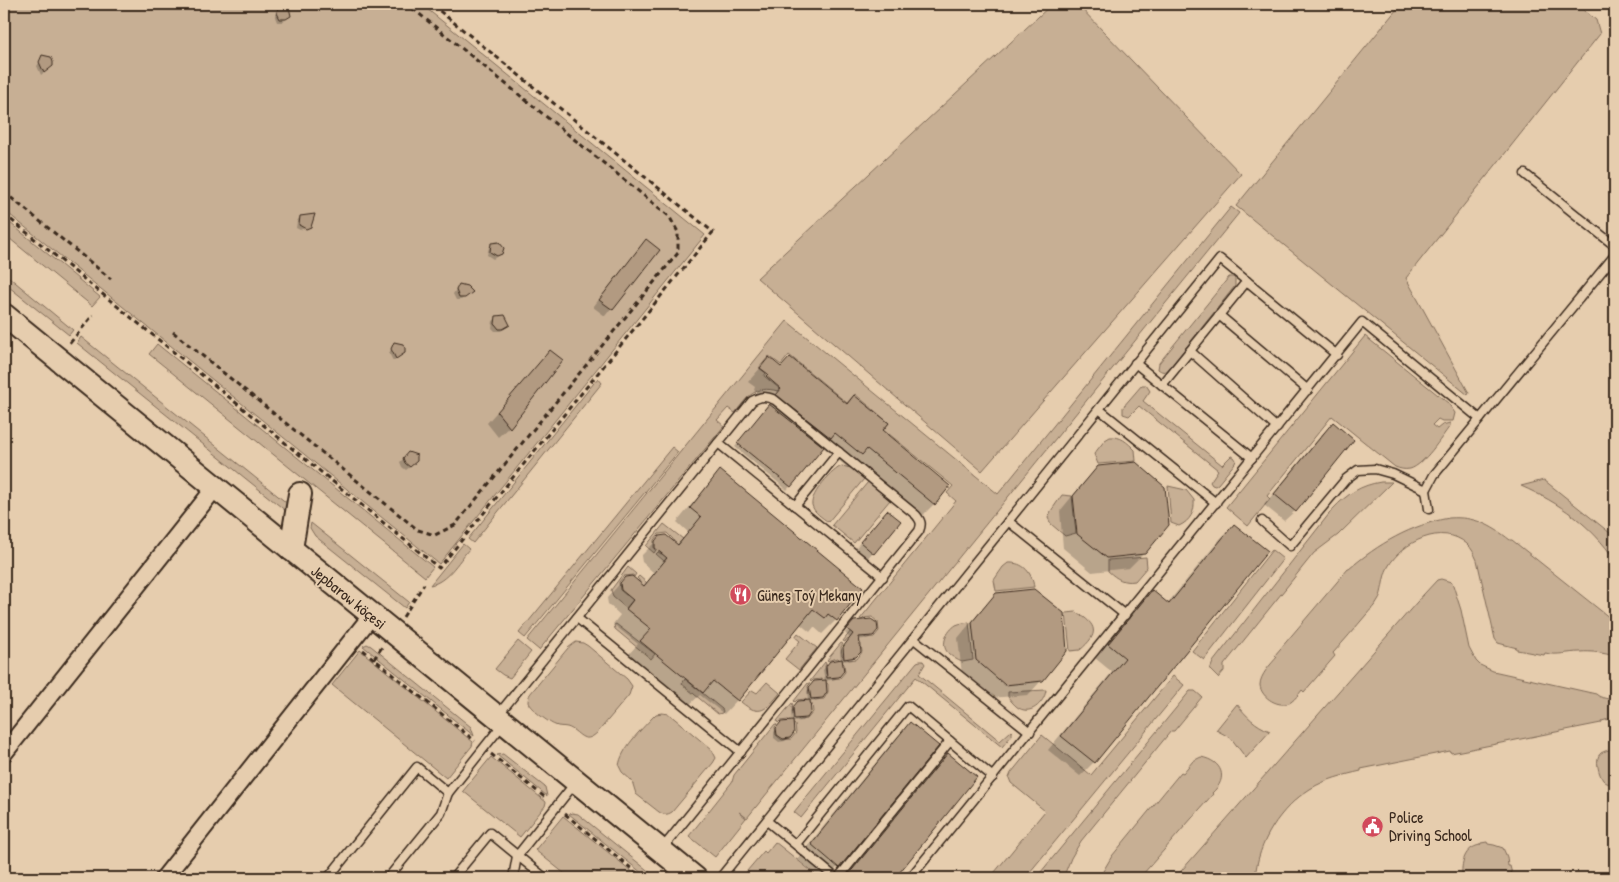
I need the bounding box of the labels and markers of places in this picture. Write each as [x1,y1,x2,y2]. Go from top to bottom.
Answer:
restaurant icon: Güneş Toý Mekany [729,583,753,607]
place label: Güneş Toý Mekany [757,584,862,606]
place label: Police Driving School [1389,806,1473,846]
public building icon: Police Driving School [1361,814,1385,838]

